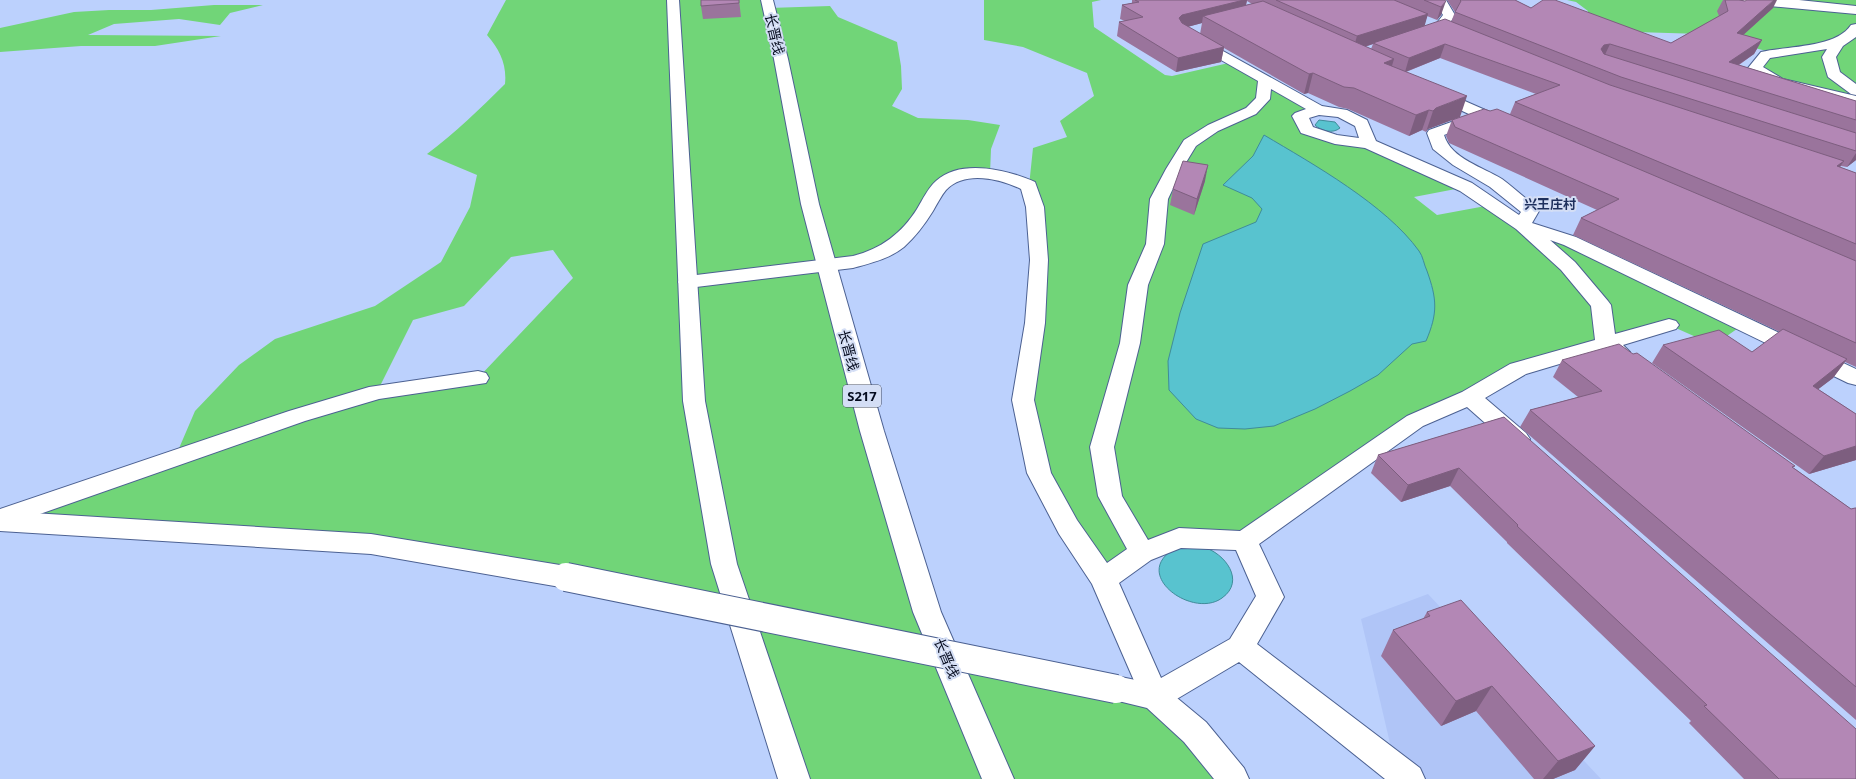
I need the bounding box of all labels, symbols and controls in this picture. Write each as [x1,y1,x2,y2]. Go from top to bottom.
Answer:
street label: 长晋线 [761,11,789,57]
district label: 兴王庄村 [1524,195,1576,213]
street label: 长晋线 [834,327,864,373]
road number: S217 [843,385,881,407]
street label: 长晋线 [930,635,964,681]

